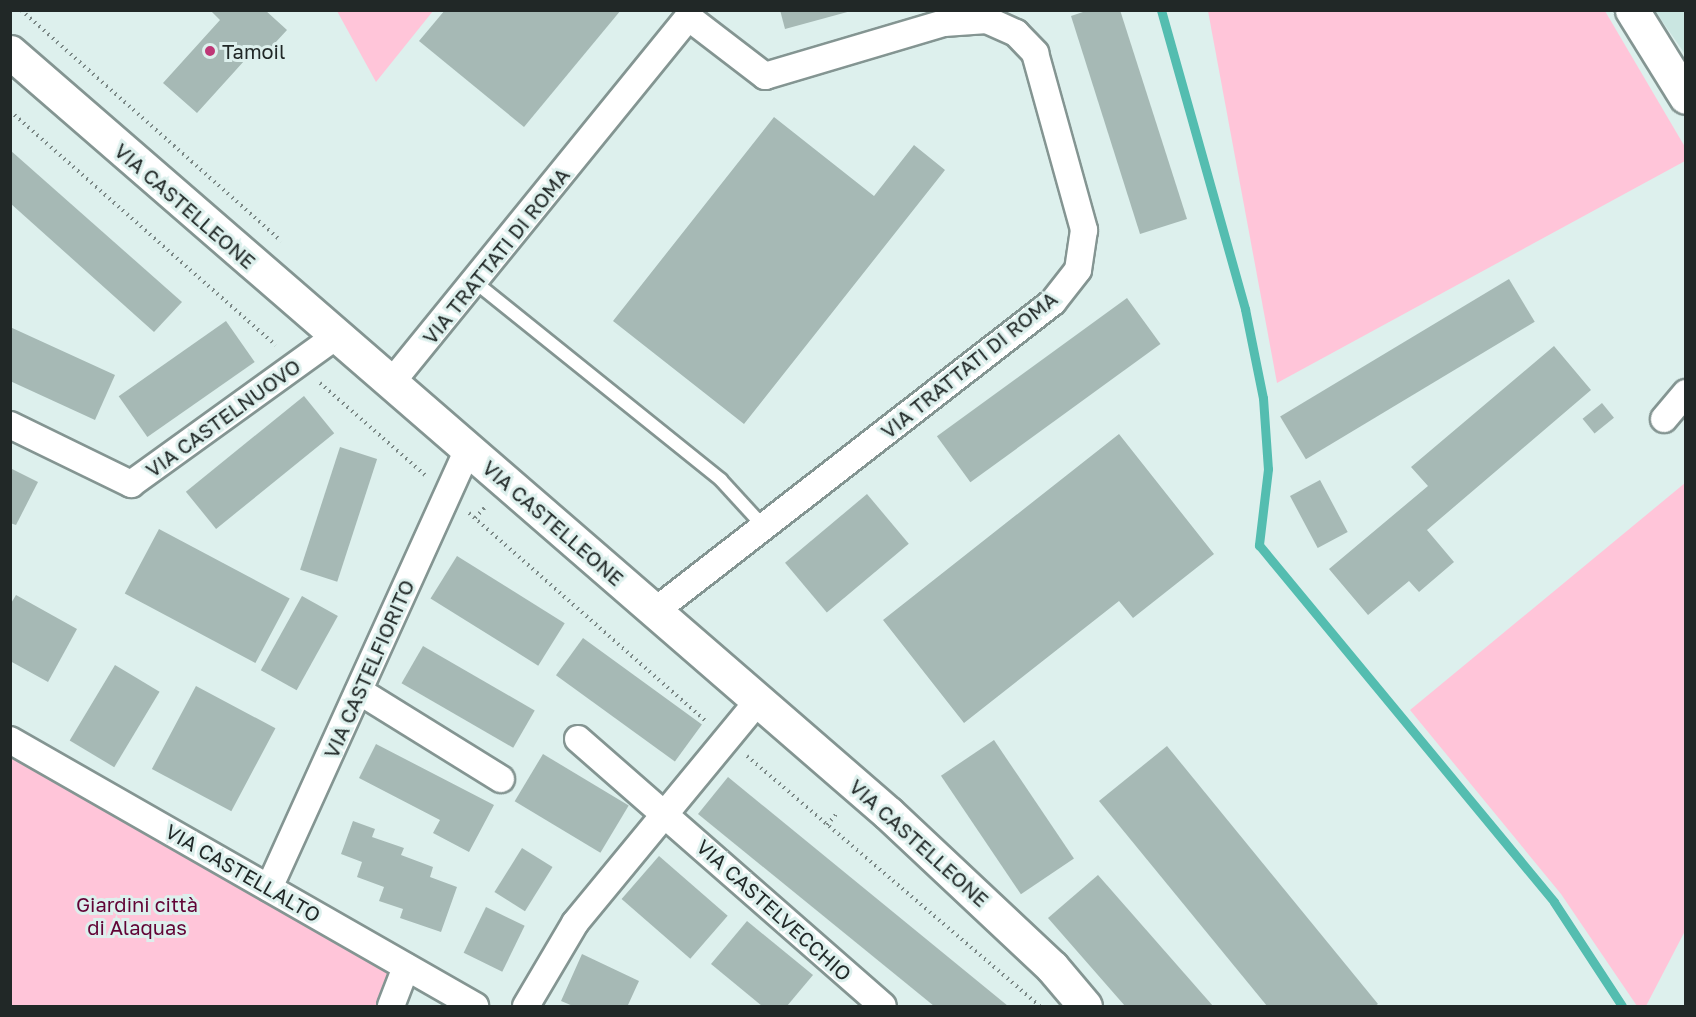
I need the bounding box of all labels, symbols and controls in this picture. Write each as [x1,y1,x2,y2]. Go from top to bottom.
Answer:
place label: Tamoil [222,39,285,63]
marker: Tamoil [203,44,217,58]
street label: VIA CASTELLEONE [110,138,260,274]
street label: VIA TRATTATI DI ROMA [418,163,574,349]
street label: VIA TRATTATI DI ROMA [876,287,1062,443]
street label: VIA CASTELNUOVO [141,354,305,482]
street label: VIA CASTELLEONE [478,455,628,591]
street label: VIA CASTELFIORITO [319,576,419,762]
street label: VIA CASTELLEONE [845,774,993,912]
street label: VIA CASTELLALTO [161,819,325,927]
street label: VIA CASTELVECCHIO [692,834,856,986]
park label: Giardini città di Alaquas [76,893,198,940]

